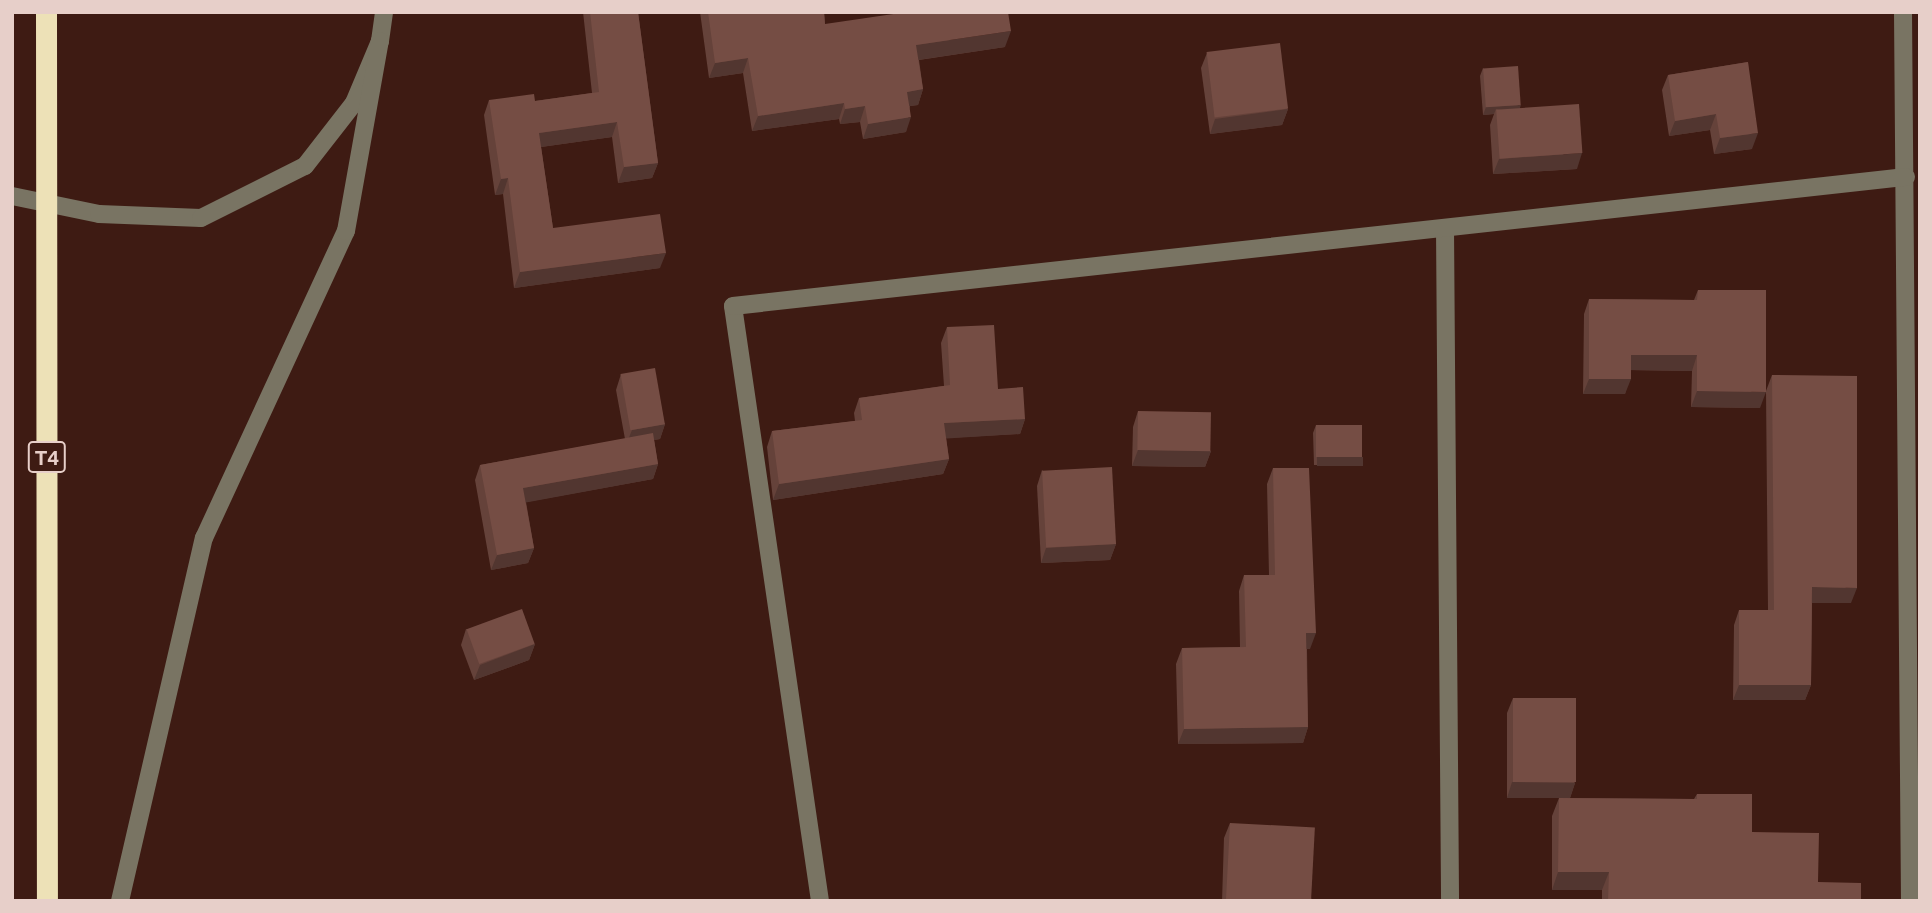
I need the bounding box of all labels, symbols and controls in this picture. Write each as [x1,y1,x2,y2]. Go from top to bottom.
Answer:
road number: T4 [28,440,66,475]

